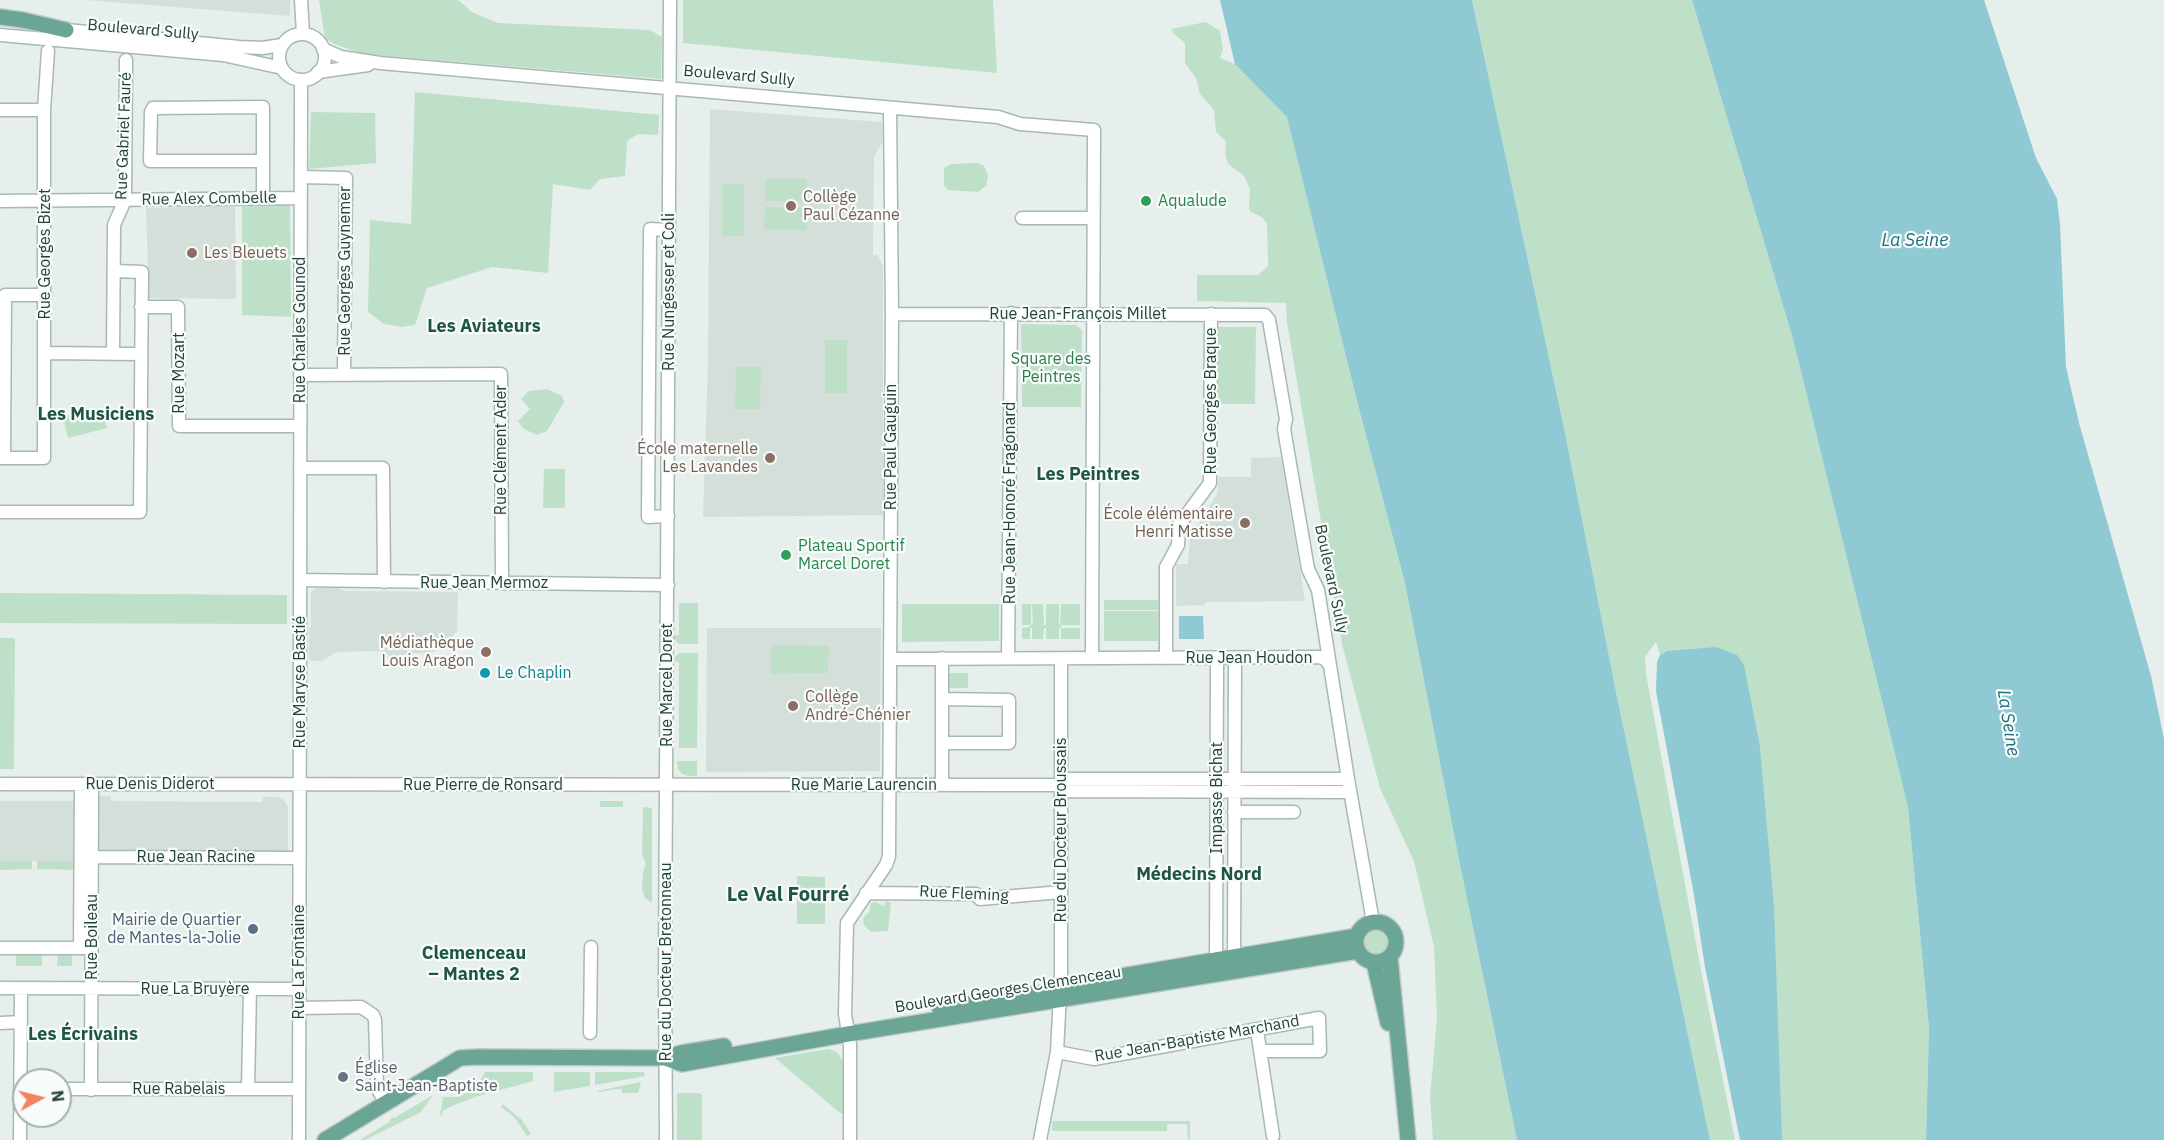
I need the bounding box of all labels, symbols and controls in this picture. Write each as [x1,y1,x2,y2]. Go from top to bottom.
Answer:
street label: Boulevard Sully [87,16,199,44]
street label: Boulevard Sully [683,62,795,90]
street label: Rue Gabriel Fauré [112,72,136,200]
street label: Rue Georges Guynemer [335,186,355,356]
place label: Collège Paul Cézanne [803,187,900,225]
street label: Rue Georges Bizet [35,188,55,320]
street label: Rue Alex Combelle [141,188,277,210]
place label: Aqualude [1158,191,1227,211]
marker: Aqualude [1139,194,1153,208]
marker: Collège Paul Cézanne [784,199,798,213]
street label: Rue Nungesser et Coli [659,213,679,371]
water label: La Seine [1882,230,1948,252]
place label: Les Bleuets [204,243,287,263]
marker: Les Bleuets [185,246,199,260]
street label: Rue Charles Gounod [290,257,310,403]
street label: Rue Jean-François Millet [989,304,1167,324]
district label: Les Aviateurs [427,316,541,338]
street label: Rue Georges Braque [1201,328,1221,474]
street label: Rue Mozart [169,332,189,414]
park label: Square des Peintres [1011,349,1091,387]
street label: Rue Paul Gauguin [881,384,901,510]
street label: Rue Clément Ader [491,385,511,515]
street label: Rue Jean-Honoré Fragonard [1000,402,1020,604]
district label: Les Musiciens [38,404,154,426]
place label: École maternelle Les Lavandes [637,439,758,477]
marker: École maternelle Les Lavandes [763,451,777,465]
district label: Les Peintres [1036,464,1140,486]
place label: École élémentaire Henri Matisse [1104,504,1233,542]
marker: École élémentaire Henri Matisse [1238,516,1252,530]
street label: Boulevard Sully [1310,523,1352,635]
place label: Plateau Sportif Marcel Doret [798,536,905,574]
marker: Plateau Sportif Marcel Doret [779,548,793,562]
street label: Rue Jean Mermoz [420,573,548,593]
street label: Rue Maryse Bastié [290,616,310,748]
street label: Rue Marcel Doret [657,623,677,747]
place label: Médiathèque Louis Aragon [380,633,474,671]
marker: Médiathèque Louis Aragon [479,645,493,659]
street label: Rue Jean Houdon [1186,648,1312,668]
place label: Le Chaplin [497,663,572,683]
marker: Le Chaplin [478,666,492,680]
place label: Collège André-Chénier [805,687,911,725]
water label: La Seine [1992,688,2024,758]
marker: Collège André-Chénier [786,699,800,713]
street label: Rue du Docteur Broussais [1051,738,1071,922]
street label: Impasse Bichat [1207,742,1227,854]
street label: Rue Denis Diderot [85,774,215,794]
street label: Rue Pierre de Ronsard [403,775,563,795]
street label: Rue Marie Laurencin [791,775,937,795]
street label: Rue Jean Racine [137,847,255,867]
street label: Rue du Docteur Bretonneau [656,863,676,1061]
district label: Médecins Nord [1136,864,1262,886]
street label: Rue Fleming [919,882,1009,906]
district label: Le Val Fourré [727,883,849,907]
street label: Rue Boileau [82,894,102,980]
street label: Rue La Fontaine [289,905,309,1019]
place label: Mairie de Quartier de Mantes-la-Jolie [107,910,241,948]
marker: Mairie de Quartier de Mantes-la-Jolie [246,922,260,936]
district label: Clemenceau – Mantes 2 [422,943,526,986]
street label: Boulevard Georges Clemenceau [893,963,1123,1017]
street label: Rue La Bruyère [141,979,249,999]
street label: Rue Jean-Baptiste Marchand [1093,1012,1301,1066]
district label: Les Écrivains [28,1024,138,1046]
place label: Église Saint-Jean-Baptiste [355,1058,498,1096]
north arrow [12,1068,72,1128]
marker: Église Saint-Jean-Baptiste [336,1070,350,1084]
street label: Rue Rabelais [132,1079,226,1099]
text: N [47,1089,69,1103]

